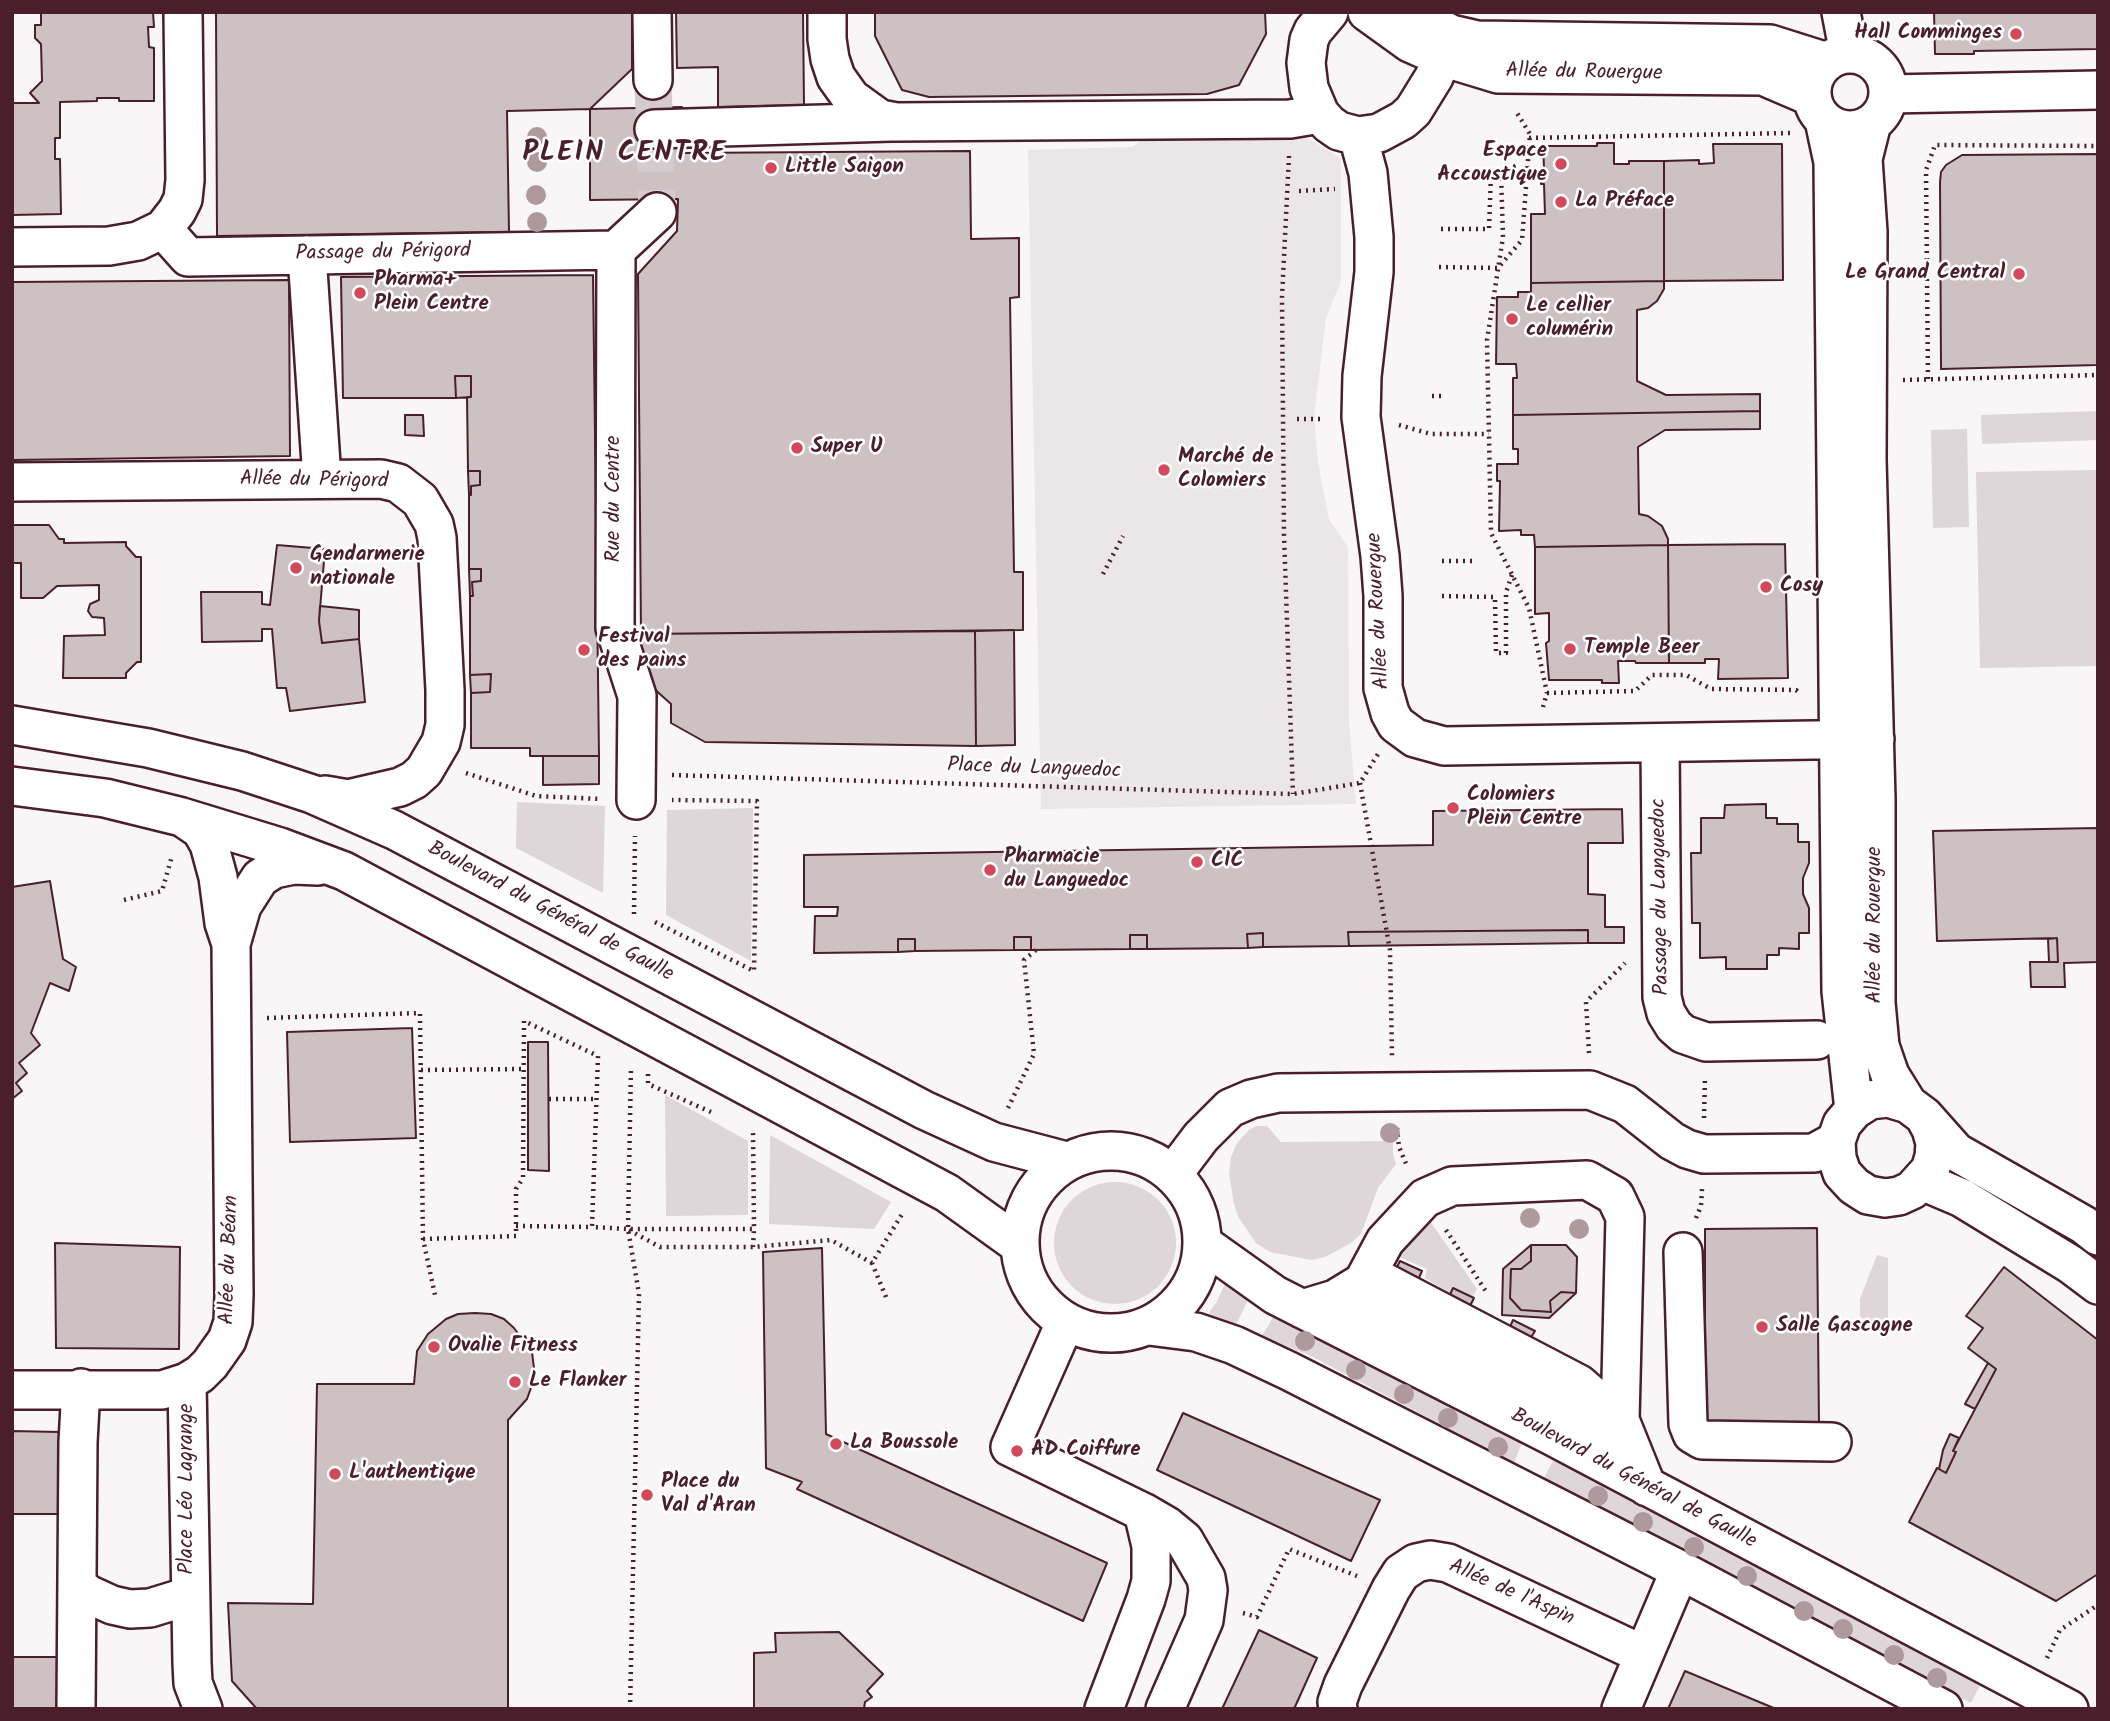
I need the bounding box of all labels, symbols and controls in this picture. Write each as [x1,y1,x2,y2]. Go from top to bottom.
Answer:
place label: Hall Comminges [1854,21,2002,47]
marker: Hall Comminges [2008,26,2024,42]
street label: Allée du Rouergue [1505,60,1663,88]
district label: PLEIN CENTRE [524,138,726,172]
place label: Espace Accoustique [1437,139,1547,189]
place label: Little Saigon [785,155,904,181]
marker: Espace Accoustique [1553,156,1569,172]
marker: Little Saigon [763,160,779,176]
place label: La Préface [1575,189,1674,215]
marker: La Préface [1553,194,1569,210]
street label: Passage du Périgord [295,240,471,268]
place label: Le Grand Central [1845,261,2005,287]
marker: Le Grand Central [2011,266,2027,282]
place label: Pharma+ Plein Centre [374,268,489,318]
marker: Pharma+ Plein Centre [352,285,368,301]
place label: Le cellier columérin [1526,294,1613,344]
marker: Le cellier columérin [1504,311,1520,327]
place label: Super U [811,435,883,461]
street label: Rue du Centre [602,436,628,562]
marker: Super U [789,440,805,456]
place label: Marché de Colomiers [1178,445,1273,495]
marker: Marché de Colomiers [1156,462,1172,478]
street label: Allée du Périgord [239,468,389,496]
street label: Allée du Rouergue [1363,532,1397,690]
place label: Gendarmerie nationale [310,543,425,593]
marker: Gendarmerie nationale [288,560,304,576]
place label: Cosy [1780,574,1823,600]
marker: Cosy [1758,579,1774,595]
place label: Festival des pains [598,625,686,675]
place label: Temple Beer [1584,636,1699,662]
marker: Temple Beer [1562,641,1578,657]
marker: Festival des pains [576,642,592,658]
street label: Place du Languedoc [947,754,1121,786]
place label: Colomiers Plein Centre [1467,783,1582,833]
street label: Passage du Languedoc [1648,798,1676,996]
marker: Colomiers Plein Centre [1445,800,1461,816]
street label: Boulevard du Général de Gaulle [423,837,677,989]
place label: Pharmacie du Languedoc [1004,845,1129,895]
street label: Allée du Rouergue [1863,847,1889,1003]
place label: CIC [1211,849,1243,875]
marker: CIC [1189,854,1205,870]
marker: Pharmacie du Languedoc [982,862,998,878]
street label: Allée du Béarn [216,1195,246,1325]
place label: Salle Gascogne [1776,1314,1913,1340]
marker: Salle Gascogne [1754,1319,1770,1335]
place label: Ovalie Fitness [448,1334,578,1360]
marker: Ovalie Fitness [426,1339,442,1355]
place label: Le Flanker [529,1369,626,1395]
marker: Le Flanker [507,1374,523,1390]
street label: Place Léo Lagrange [175,1404,201,1574]
street label: Boulevard du Général de Gaulle [1506,1404,1760,1556]
place label: La Boussole [850,1431,958,1457]
marker: La Boussole [828,1436,844,1452]
place label: AD Coiffure [1031,1438,1141,1464]
marker: AD Coiffure [1009,1443,1025,1459]
place label: L'authentique [349,1461,475,1487]
marker: L'authentique [327,1466,343,1482]
place label: Place du Val d'Aran [661,1470,756,1520]
marker: Place du Val d'Aran [639,1487,655,1503]
street label: Allée de l'Aspin [1444,1555,1578,1633]

